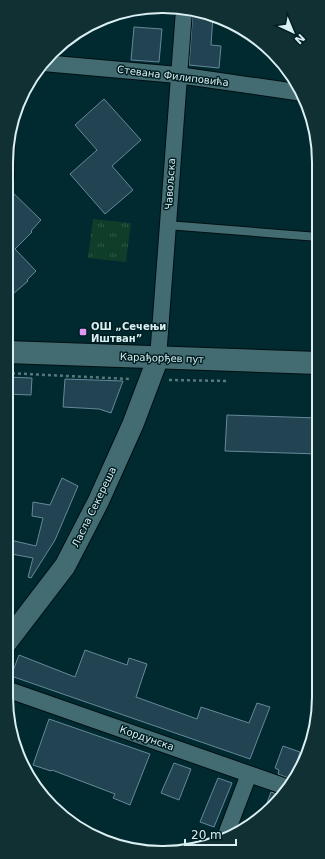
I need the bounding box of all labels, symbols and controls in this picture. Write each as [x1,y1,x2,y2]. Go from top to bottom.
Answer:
north arrow [273,12,313,52]
text: N [292,31,307,47]
street label: Стевана Филиповића [116,64,230,88]
street label: Чавољска [163,158,177,210]
place label: ОШ „Сечењи Иштван” [91,321,166,344]
marker: ОШ „Сечењи Иштван” [78,327,88,337]
street label: Карађорђев пут [120,351,204,366]
street label: Ласла Секереша [70,465,118,549]
street label: Кордунска [118,724,176,752]
scale bar [185,821,236,847]
text: 20 m [191,828,222,842]

